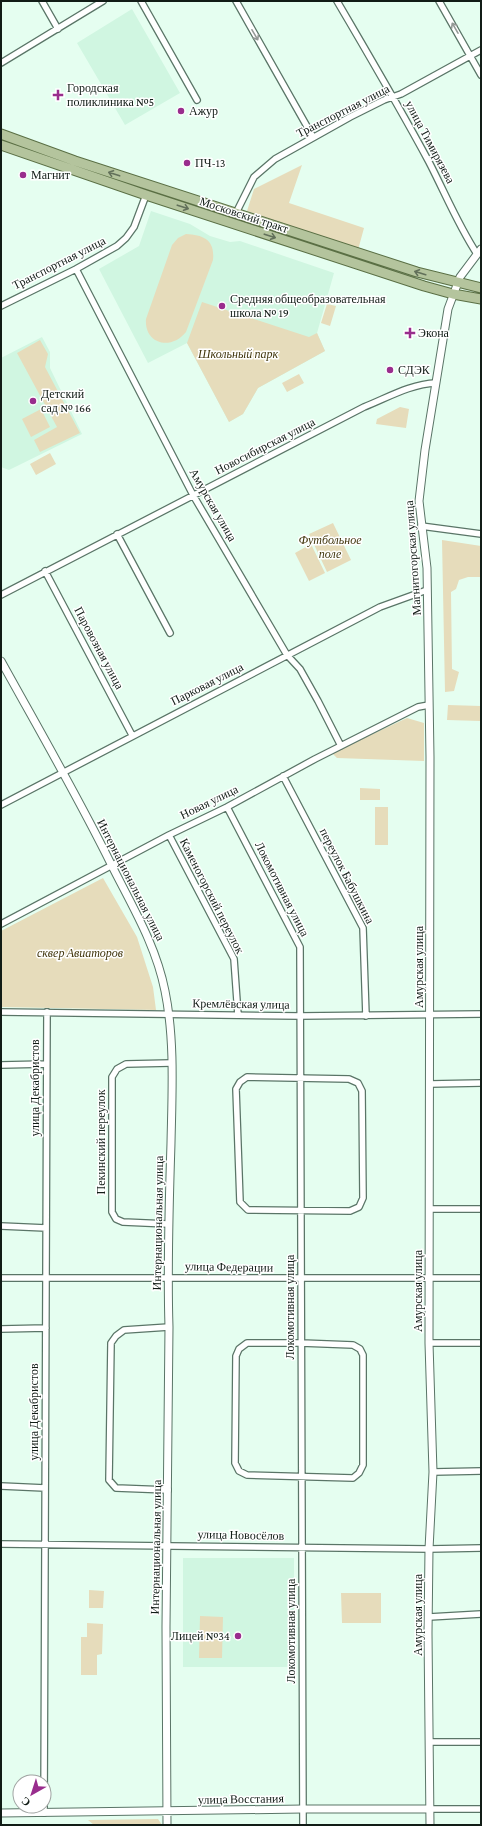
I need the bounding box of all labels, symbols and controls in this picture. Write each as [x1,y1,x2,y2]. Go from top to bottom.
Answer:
one-way arrow [450,22,458,34]
one-way arrow [251,29,259,41]
place label: Городская поликлиника №5 [67,81,154,109]
street label: Транспортная улица [294,81,392,141]
marker: Городская поликлиника №5 [52,89,64,101]
street label: улица Тимирязева [402,98,458,186]
place label: Ажур [189,104,218,118]
marker: Ажур [176,106,186,116]
place label: ПЧ-13 [195,156,226,170]
marker: ПЧ-13 [182,158,192,168]
place label: Магнит [31,168,71,182]
one-way arrow [108,169,120,177]
marker: Магнит [18,170,28,180]
street label: Московский тракт [198,194,291,236]
one-way arrow [177,204,189,212]
one-way arrow [263,232,275,240]
street label: Транспортная улица [10,233,108,293]
one-way arrow [414,269,427,276]
place label: Средняя общеобразовательная школа № 19 [230,292,386,320]
marker: Средняя общеобразовательная школа № 19 [217,301,227,311]
place label: Экона [418,326,450,340]
marker: Экона [405,328,415,338]
park label: Школьный парк [197,347,278,361]
place label: СДЭК [398,363,431,377]
marker: СДЭК [385,365,395,375]
place label: Детский сад № 166 [41,387,91,415]
marker: Детский сад № 166 [28,396,38,406]
street label: Новосибирская улица [213,414,318,477]
street label: Амурская улица [186,466,240,545]
street label: Магнитогорская улица [402,499,424,616]
park label: Футбольное поле [298,533,362,561]
street label: Паровозная улица [71,604,127,692]
street label: Парковая улица [168,659,246,708]
street label: Новая улица [178,782,241,822]
street label: Интернациональная улица [94,817,168,944]
street label: переулок Бабушкина [317,826,377,927]
street label: Каменогорский переулок [177,836,247,956]
street label: Локомотивная улица [252,839,312,939]
street label: Амурская улица [412,925,426,1008]
park label: сквер Авиаторов [37,946,123,960]
street label: Кремлёвская улица [192,996,291,1012]
street label: улица Декабристов [28,1039,42,1137]
street label: Пекинский переулок [94,1089,108,1194]
street label: Интернациональная улица [150,1155,166,1290]
street label: Амурская улица [411,1249,425,1332]
street label: Локомотивная улица [283,1254,297,1359]
street label: улица Федерации [185,1259,274,1275]
street label: улица Декабристов [27,1363,41,1461]
street label: Интернациональная улица [148,1479,164,1614]
street label: улица Новосёлов [198,1527,285,1543]
street label: Амурская улица [411,1573,425,1656]
street label: Локомотивная улица [284,1578,298,1683]
place label: Лицей №34 [171,1629,230,1643]
marker: Лицей №34 [233,1631,243,1641]
north arrow [12,1774,52,1814]
street label: улица Восстания [198,1791,285,1807]
text: С [19,1795,33,1809]

